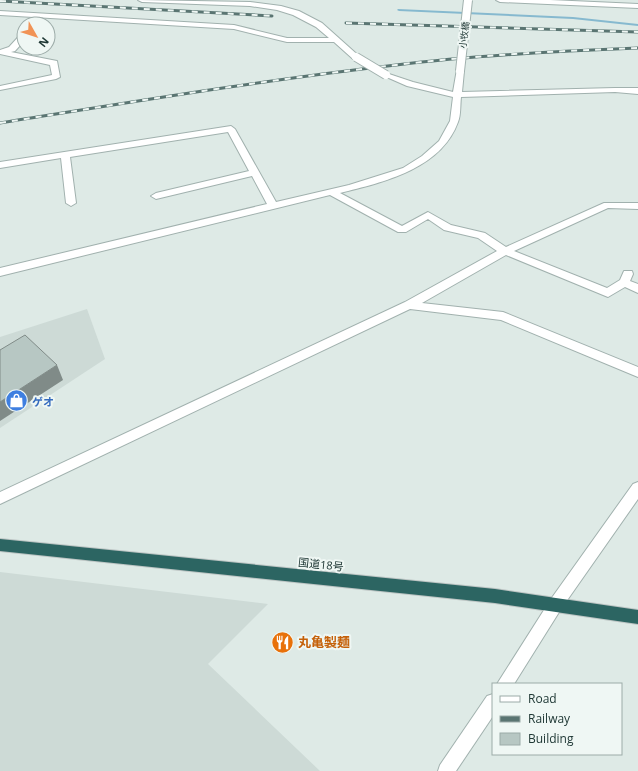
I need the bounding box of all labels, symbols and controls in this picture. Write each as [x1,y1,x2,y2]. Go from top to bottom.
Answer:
north arrow [16,16,56,56]
street label: 小牧橋 [456,21,472,49]
text: N [36,34,53,51]
shop icon: ゲオ [3,388,29,414]
place label: ゲオ [32,394,54,409]
street label: 国道18号 [298,554,344,574]
restaurant icon: 丸亀製麺 [270,629,296,655]
place label: 丸亀製麺 [298,633,350,651]
legend [492,683,622,755]
text: Road [528,690,557,707]
text: Railway [528,710,571,727]
text: Building [528,730,574,747]

